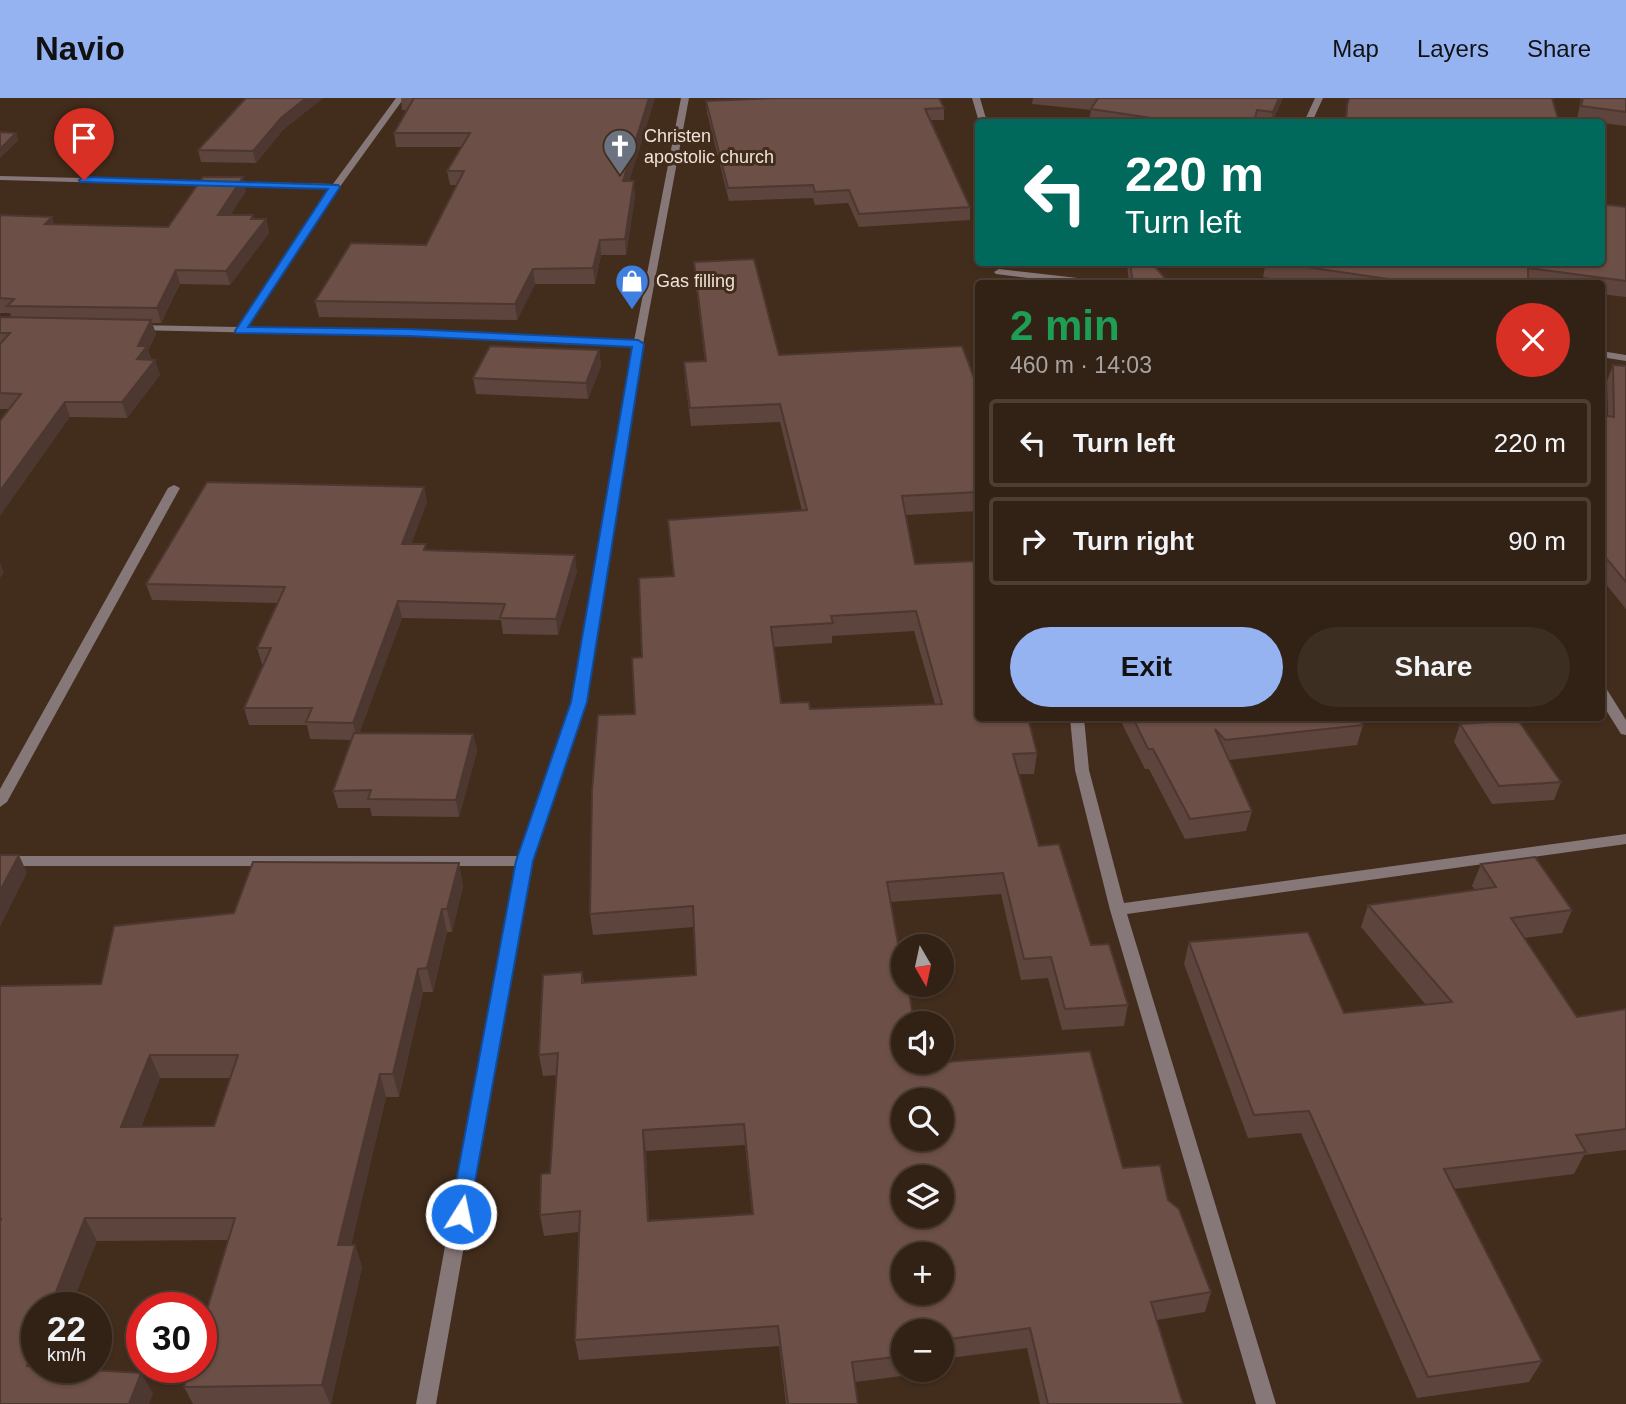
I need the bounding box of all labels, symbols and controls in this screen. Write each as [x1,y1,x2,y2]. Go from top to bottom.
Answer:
text: Navio [35,30,125,67]
text: Map [1332,35,1379,62]
text: Layers [1417,35,1489,62]
text: Share [1527,35,1591,62]
pin [54,108,114,180]
icon: arrive [65,119,103,157]
place label: Christen apostolic church [644,126,774,167]
church icon: Christen apostolic church [601,127,639,176]
icon: left [1010,147,1101,238]
text: 220 m [1125,147,1264,201]
text: Turn left [1125,204,1241,240]
shop icon: Gas filling [613,262,651,311]
place label: Gas filling [656,271,735,291]
text: 2 min [1010,302,1120,349]
button: close [1496,303,1570,377]
text: 460 m · 14:03 [1010,352,1152,378]
icon: left [1014,424,1052,462]
text: Turn left [1073,428,1175,458]
text: 220 m [1494,428,1566,458]
icon: right [1014,522,1052,560]
text: Turn right [1073,526,1194,556]
text: 90 m [1508,526,1566,556]
button: Exit [1010,627,1283,707]
button: Share [1297,627,1570,707]
north arrow [891,934,954,998]
map controls [891,934,954,1382]
button: sound [891,1011,954,1074]
button: search [891,1088,954,1151]
button: layers [891,1165,954,1228]
position arrow [424,1177,498,1251]
button: + [891,1242,954,1305]
speed limit sign: 30 [126,1292,217,1383]
text: 22 [47,1309,86,1348]
button: − [891,1319,954,1382]
text: km/h [47,1345,86,1365]

